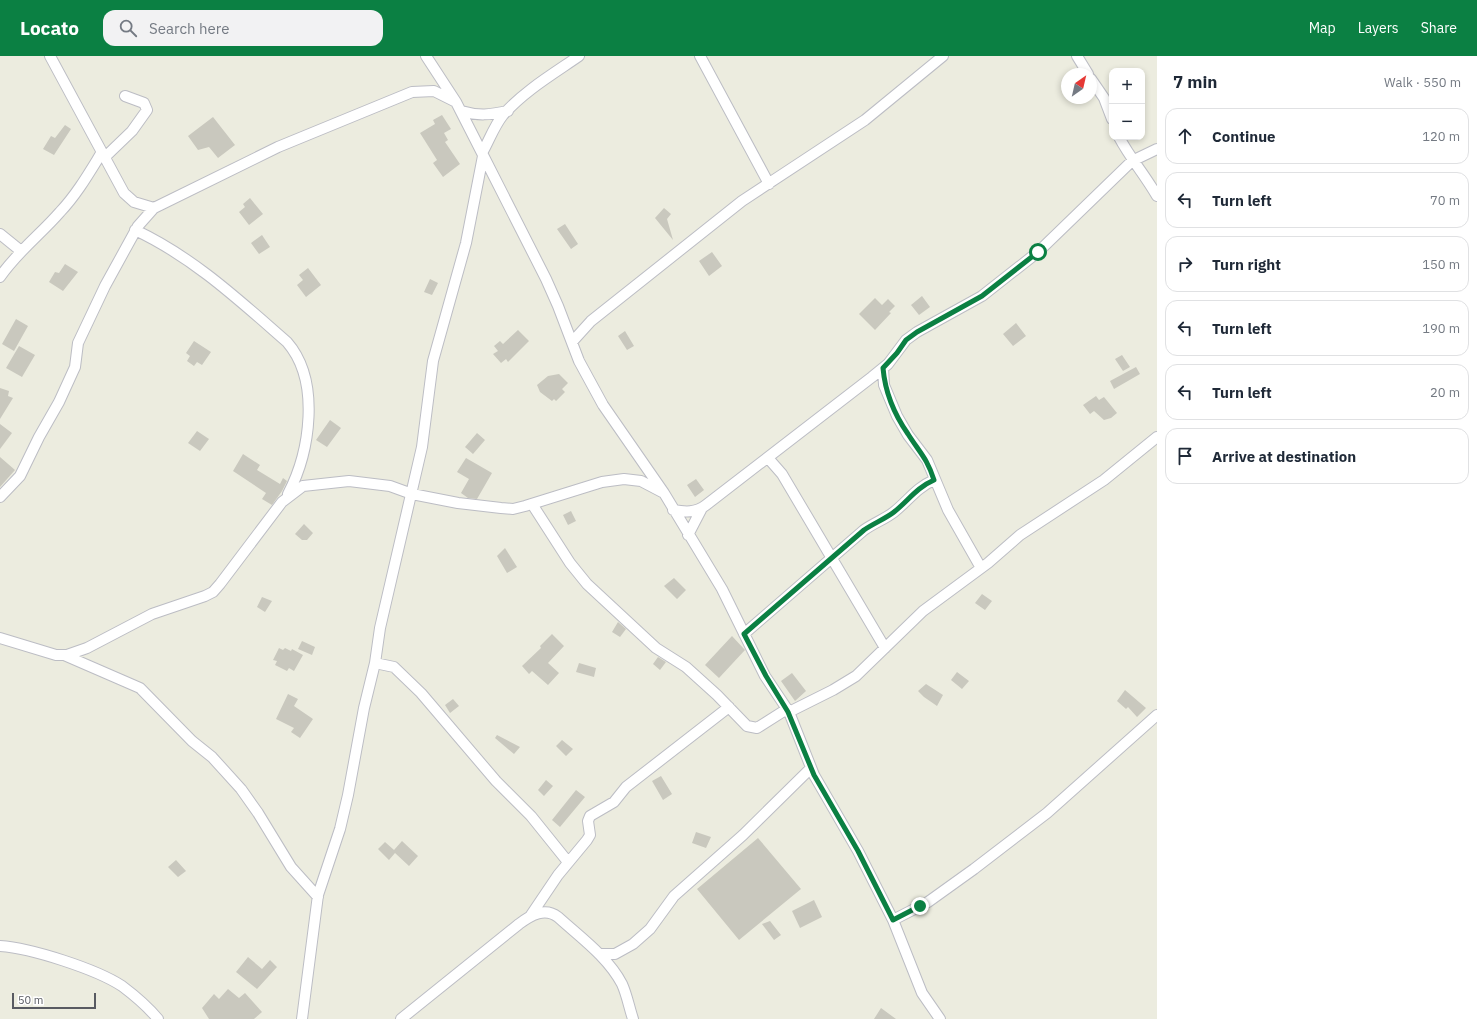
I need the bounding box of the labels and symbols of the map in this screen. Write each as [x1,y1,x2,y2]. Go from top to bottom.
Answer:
north arrow [1061,68,1097,104]
route start [1029,243,1047,261]
route end [911,897,929,915]
scale bar [12,991,96,1010]

